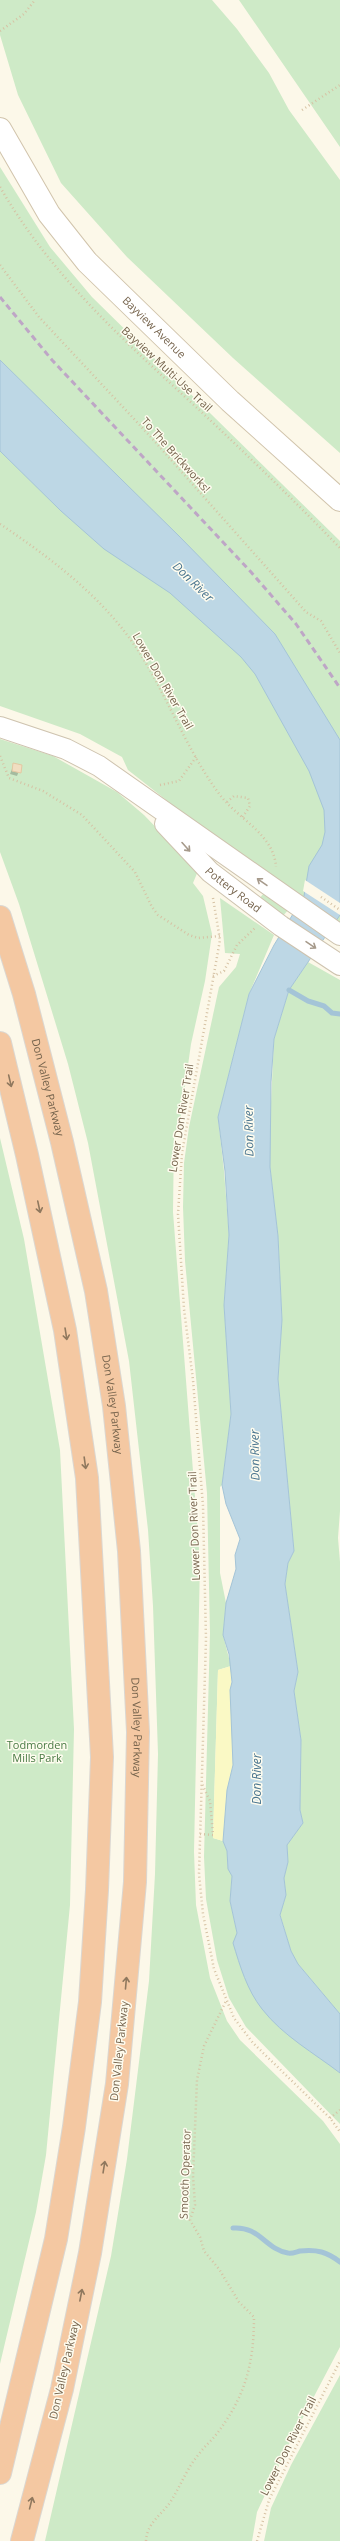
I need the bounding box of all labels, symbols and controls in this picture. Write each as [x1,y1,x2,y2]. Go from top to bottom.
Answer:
street label: Bayview Avenue [120,293,189,361]
street label: Bayview Multi-Use Trail [119,323,216,415]
street label: To The Brickworks! [139,414,214,496]
water label: Don River [169,558,218,606]
street label: Lower Don River Trail [130,630,197,732]
one-way arrow [181,842,190,852]
street label: Pottery Road [202,864,265,915]
one-way arrow [257,878,268,886]
one-way arrow [305,941,316,950]
street label: Don Valley Parkway [29,1037,68,1138]
street label: Lower Don River Trail [165,1063,196,1173]
one-way arrow [6,1074,14,1087]
water label: Don River [240,1104,257,1157]
one-way arrow [35,1200,43,1213]
one-way arrow [62,1328,70,1341]
street label: Don Valley Parkway [99,1354,127,1455]
water label: Don River [246,1428,263,1481]
one-way arrow [81,1456,89,1469]
street label: Lower Don River Trail [184,1471,203,1581]
street label: Don Valley Parkway [128,1677,146,1778]
park label: Todmorden Mills Park [7,1737,67,1765]
water label: Don River [248,1752,265,1804]
one-way arrow [123,1977,130,1990]
street label: Don Valley Parkway [106,2000,131,2102]
street label: Smooth Operator [175,2128,194,2219]
one-way arrow [100,2161,108,2174]
one-way arrow [77,2289,85,2302]
street label: Don Valley Parkway [45,2319,82,2420]
street label: Lower Don River Trail [256,2394,319,2498]
one-way arrow [28,2497,36,2510]

